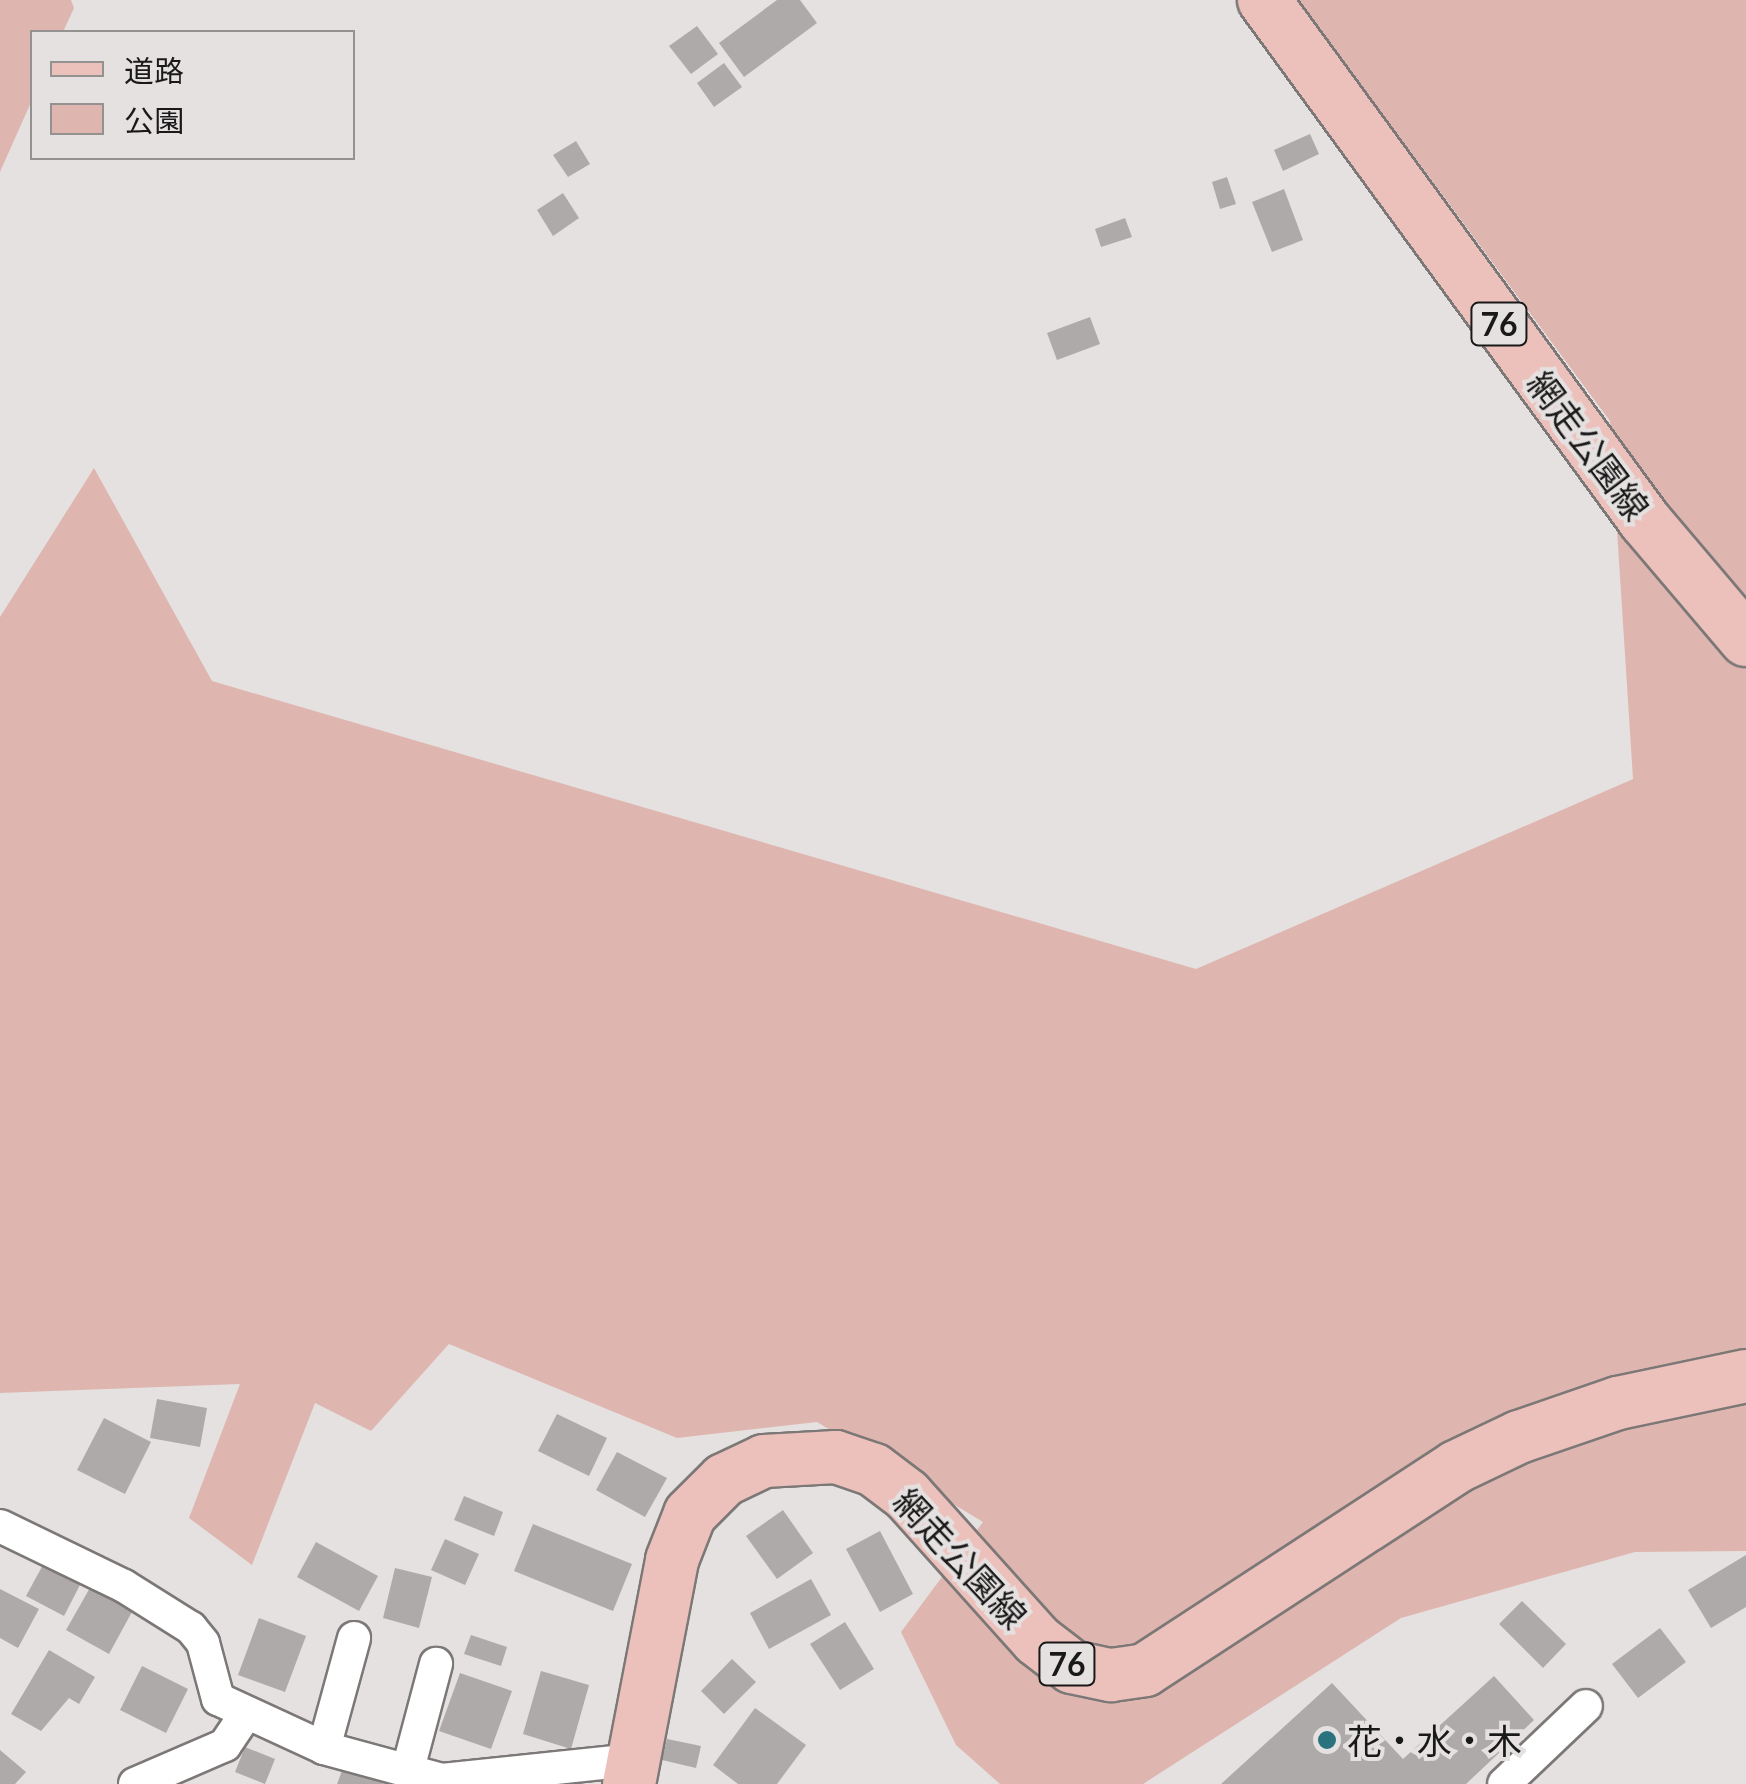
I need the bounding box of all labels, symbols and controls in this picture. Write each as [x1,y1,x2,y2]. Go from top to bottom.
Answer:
legend [30,30,355,160]
text: 道路 [124,52,184,88]
text: 公園 [124,102,184,138]
road number: 76 [1469,297,1529,351]
street label: 網走公園線 [1520,362,1658,528]
street label: 網走公園線 [886,1480,1036,1636]
road number: 76 [1037,1637,1097,1691]
place label: 花・水・木 [1347,1719,1522,1761]
marker: 花・水・木 [1316,1729,1338,1751]

